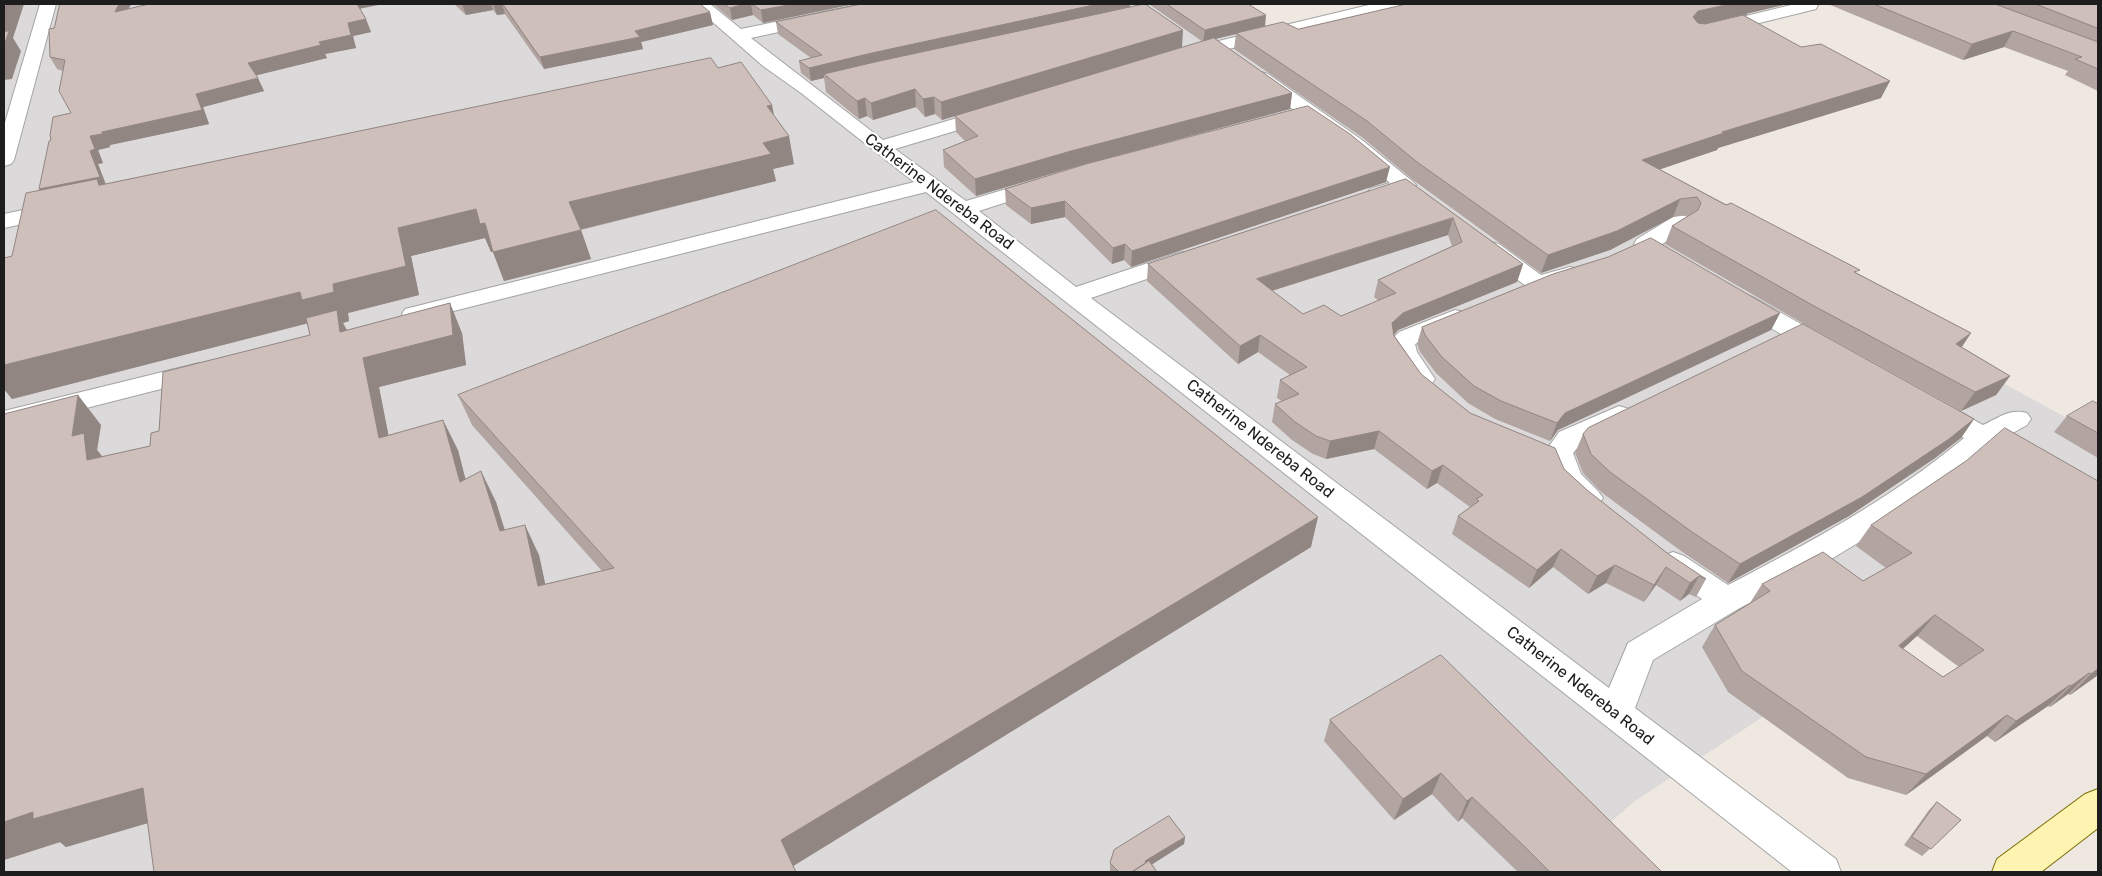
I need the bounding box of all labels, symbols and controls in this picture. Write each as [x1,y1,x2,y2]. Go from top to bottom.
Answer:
street label: Catherine Ndereba Road [861,130,1017,254]
street label: Catherine Ndereba Road [1183,376,1337,502]
street label: Catherine Ndereba Road [1503,623,1657,749]

